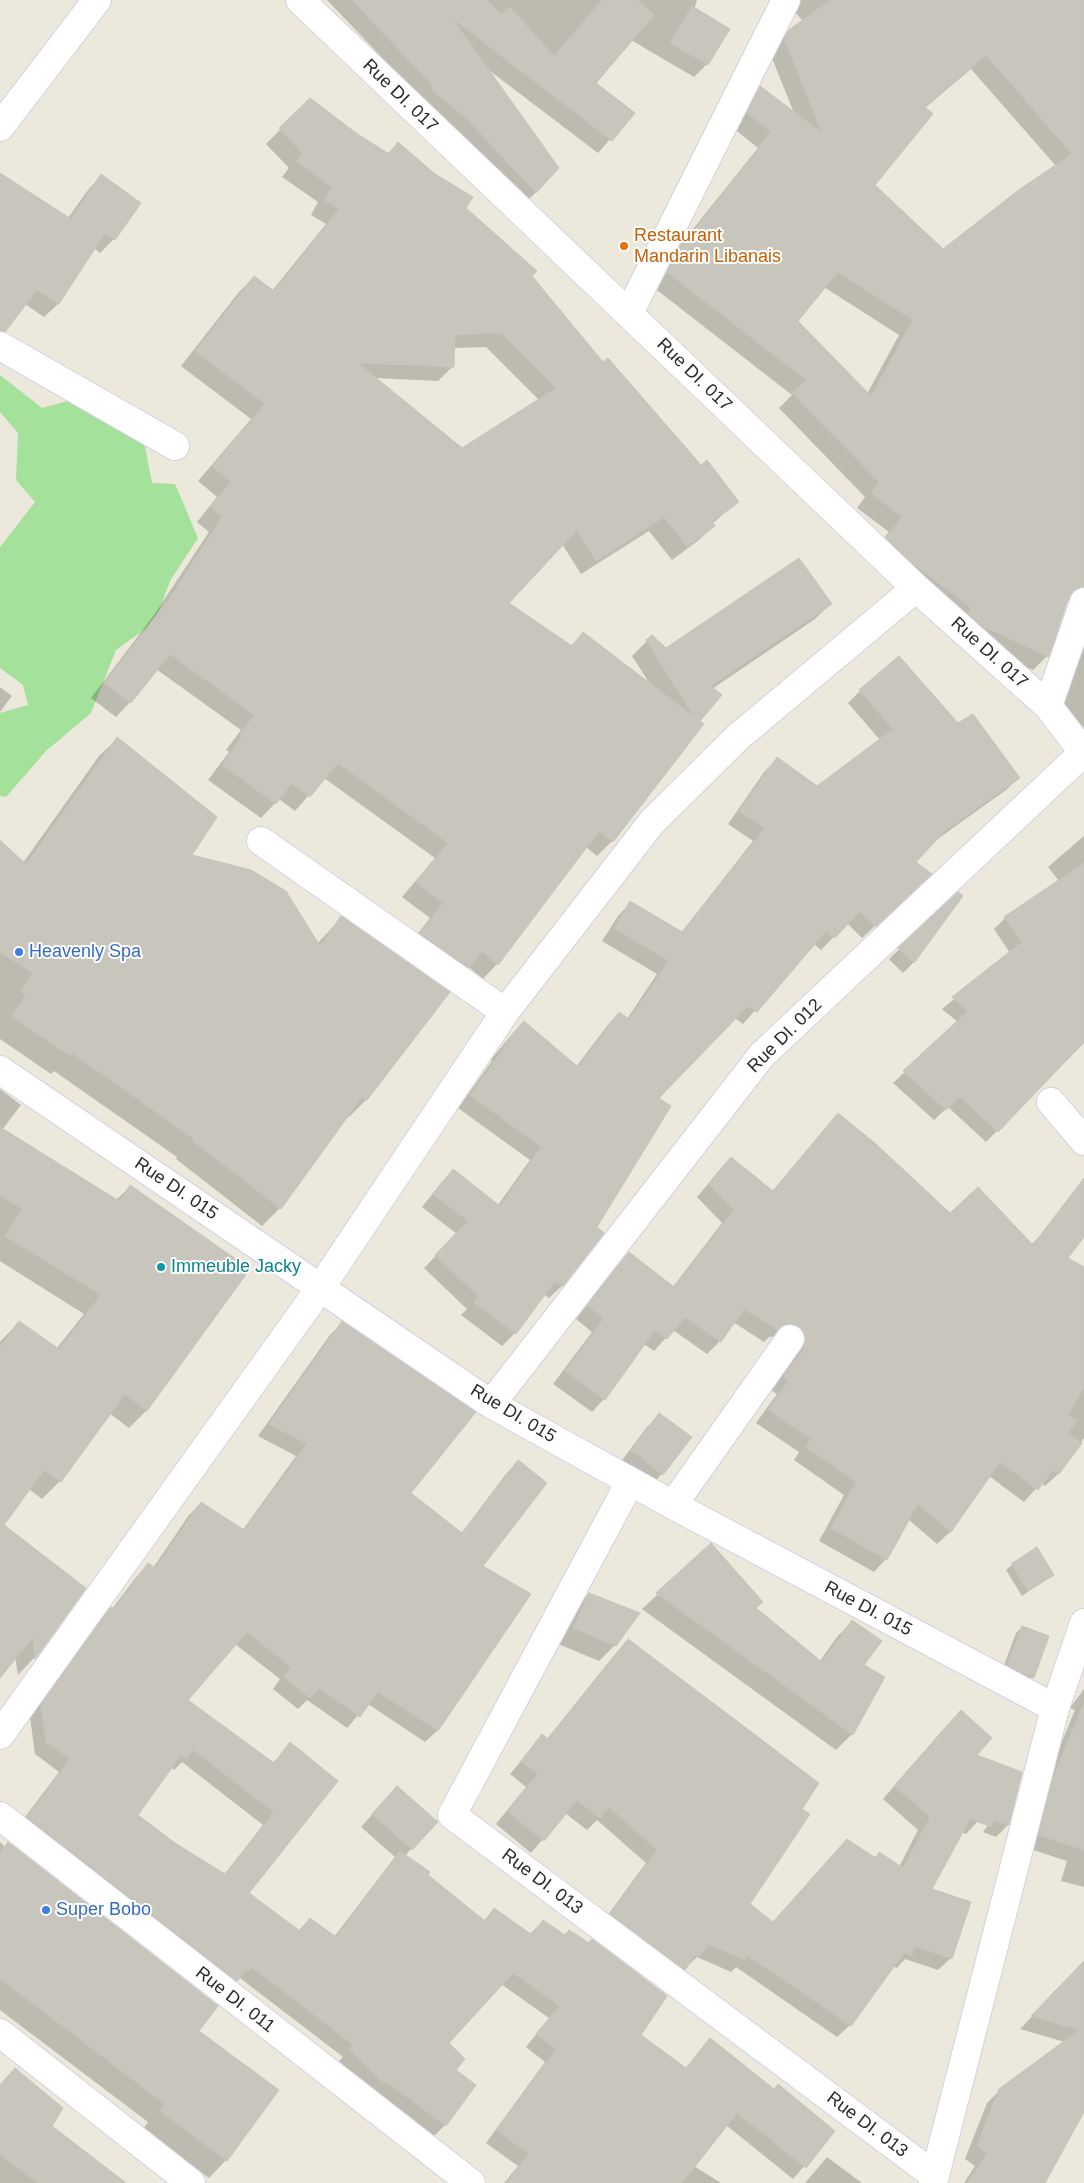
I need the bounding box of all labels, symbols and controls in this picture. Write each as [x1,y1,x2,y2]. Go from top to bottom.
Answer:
street label: Rue DI. 017 [358,55,442,137]
place label: Restaurant Mandarin Libanais [634,225,781,268]
marker: Restaurant Mandarin Libanais [618,240,630,252]
street label: Rue DI. 017 [652,334,736,416]
street label: Rue DI. 017 [946,613,1032,693]
place label: Heavenly Spa [29,941,141,963]
marker: Heavenly Spa [13,946,25,958]
street label: Rue DI. 012 [743,994,827,1078]
street label: Rue DI. 015 [130,1153,222,1225]
place label: Immeuble Jacky [171,1256,301,1278]
marker: Immeuble Jacky [155,1261,167,1273]
street label: Rue DI. 015 [466,1380,560,1448]
street label: Rue DI. 015 [821,1577,915,1641]
street label: Rue DI. 013 [497,1844,587,1920]
place label: Super Bobo [56,1899,151,1921]
marker: Super Bobo [40,1904,52,1916]
street label: Rue DI. 011 [191,1962,279,2038]
street label: Rue DI. 013 [822,2087,912,2163]

